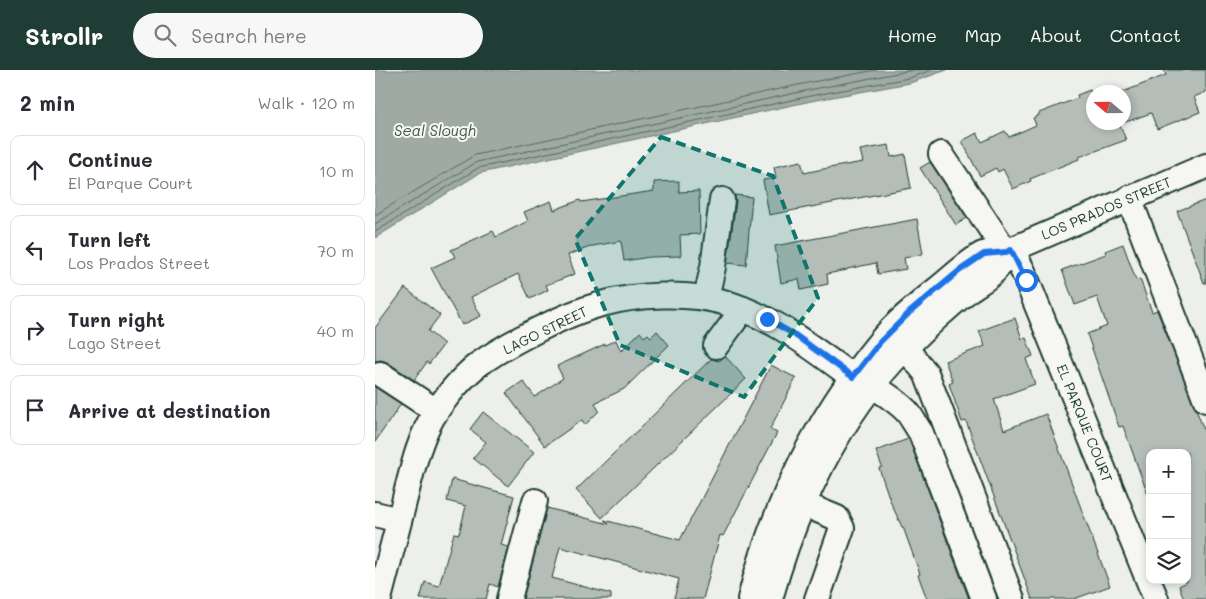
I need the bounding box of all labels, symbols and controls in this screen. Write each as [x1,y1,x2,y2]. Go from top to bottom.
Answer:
search box [133,13,483,58]
text: Strollr [25,20,103,51]
icon: search [151,21,179,49]
text: Search here [191,23,307,48]
text: Home [888,23,937,47]
text: Map [965,23,1001,47]
text: About [1029,23,1082,47]
text: Contact [1110,23,1181,47]
north arrow [1086,85,1131,130]
text: 2 min [20,89,75,116]
text: Walk · 120 m [257,92,355,113]
water label: Seal Slough [394,120,476,140]
text: Continue [68,147,153,172]
icon: ahead [21,156,49,184]
text: 10 m [319,160,354,181]
text: El Parque Court [68,172,193,193]
street label: LOS PRADOS STREET [1038,172,1174,244]
text: Turn left [68,227,151,252]
icon: left [21,236,49,264]
text: 70 m [317,240,354,261]
text: Los Prados Street [68,252,210,273]
route start [1015,269,1038,292]
street label: LAGO STREET [500,301,590,359]
text: Turn right [68,307,165,332]
route end [756,308,779,331]
icon: right [21,316,49,344]
text: 40 m [317,320,354,341]
text: Lago Street [68,332,161,353]
street label: EL PARQUE COURT [1053,361,1117,485]
icon: arrive [21,396,49,424]
text: Arrive at destination [68,398,271,423]
map controls [1146,449,1191,584]
button: + [1146,449,1191,494]
button: − [1146,494,1191,539]
button: layers [1146,539,1191,584]

